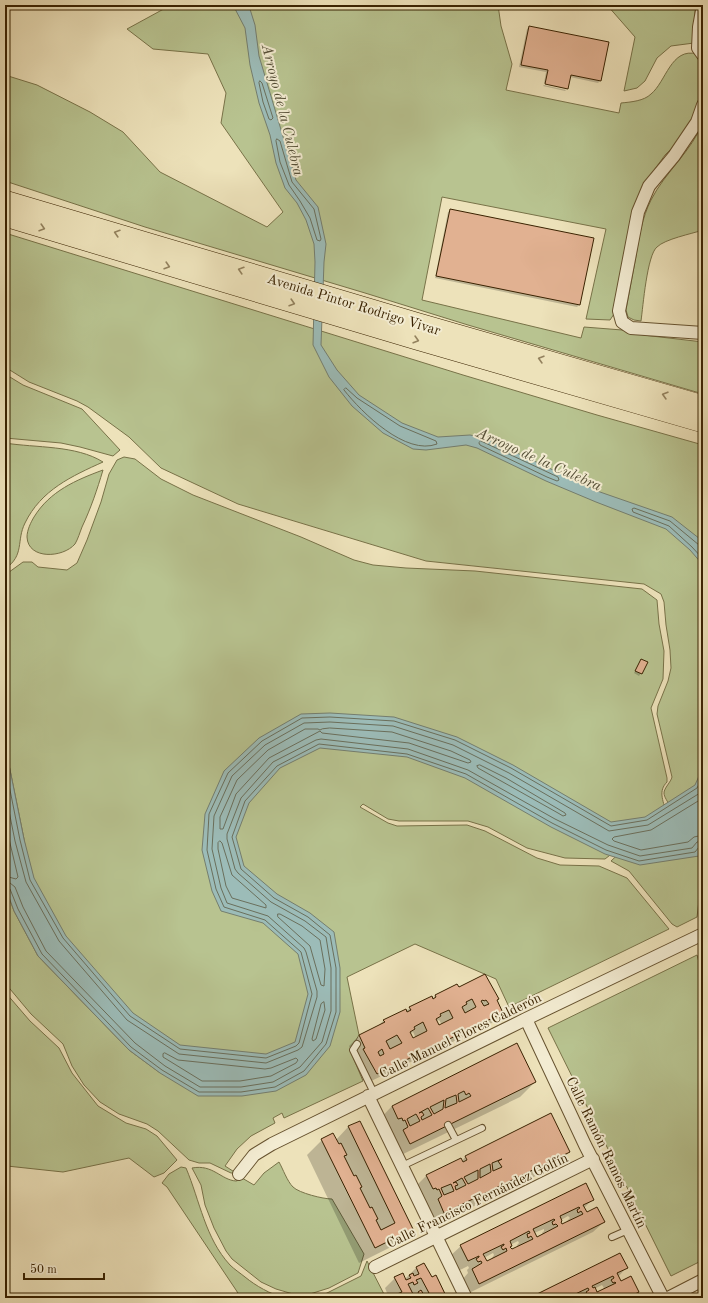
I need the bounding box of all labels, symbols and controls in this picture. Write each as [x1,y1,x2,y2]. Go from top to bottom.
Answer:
water label: Arroyo de la Culebra [258,42,305,178]
one-way arrow [39,223,46,232]
one-way arrow [113,229,120,238]
one-way arrow [163,261,170,270]
one-way arrow [238,266,245,275]
street label: Avenida Pintor Rodrigo Vivar [265,272,442,338]
one-way arrow [288,298,295,307]
one-way arrow [412,335,419,344]
one-way arrow [537,355,544,364]
one-way arrow [662,391,669,400]
water label: Arroyo de la Culebra [473,426,603,495]
street label: Calle Manuel Flores Calderón [377,990,544,1081]
street label: Calle Ramón Ramos Martín [563,1075,649,1231]
street label: Calle Francisco Fernández Golfín [384,1151,571,1251]
scale bar [24,1255,104,1281]
text: 50 m [30,1263,57,1276]

